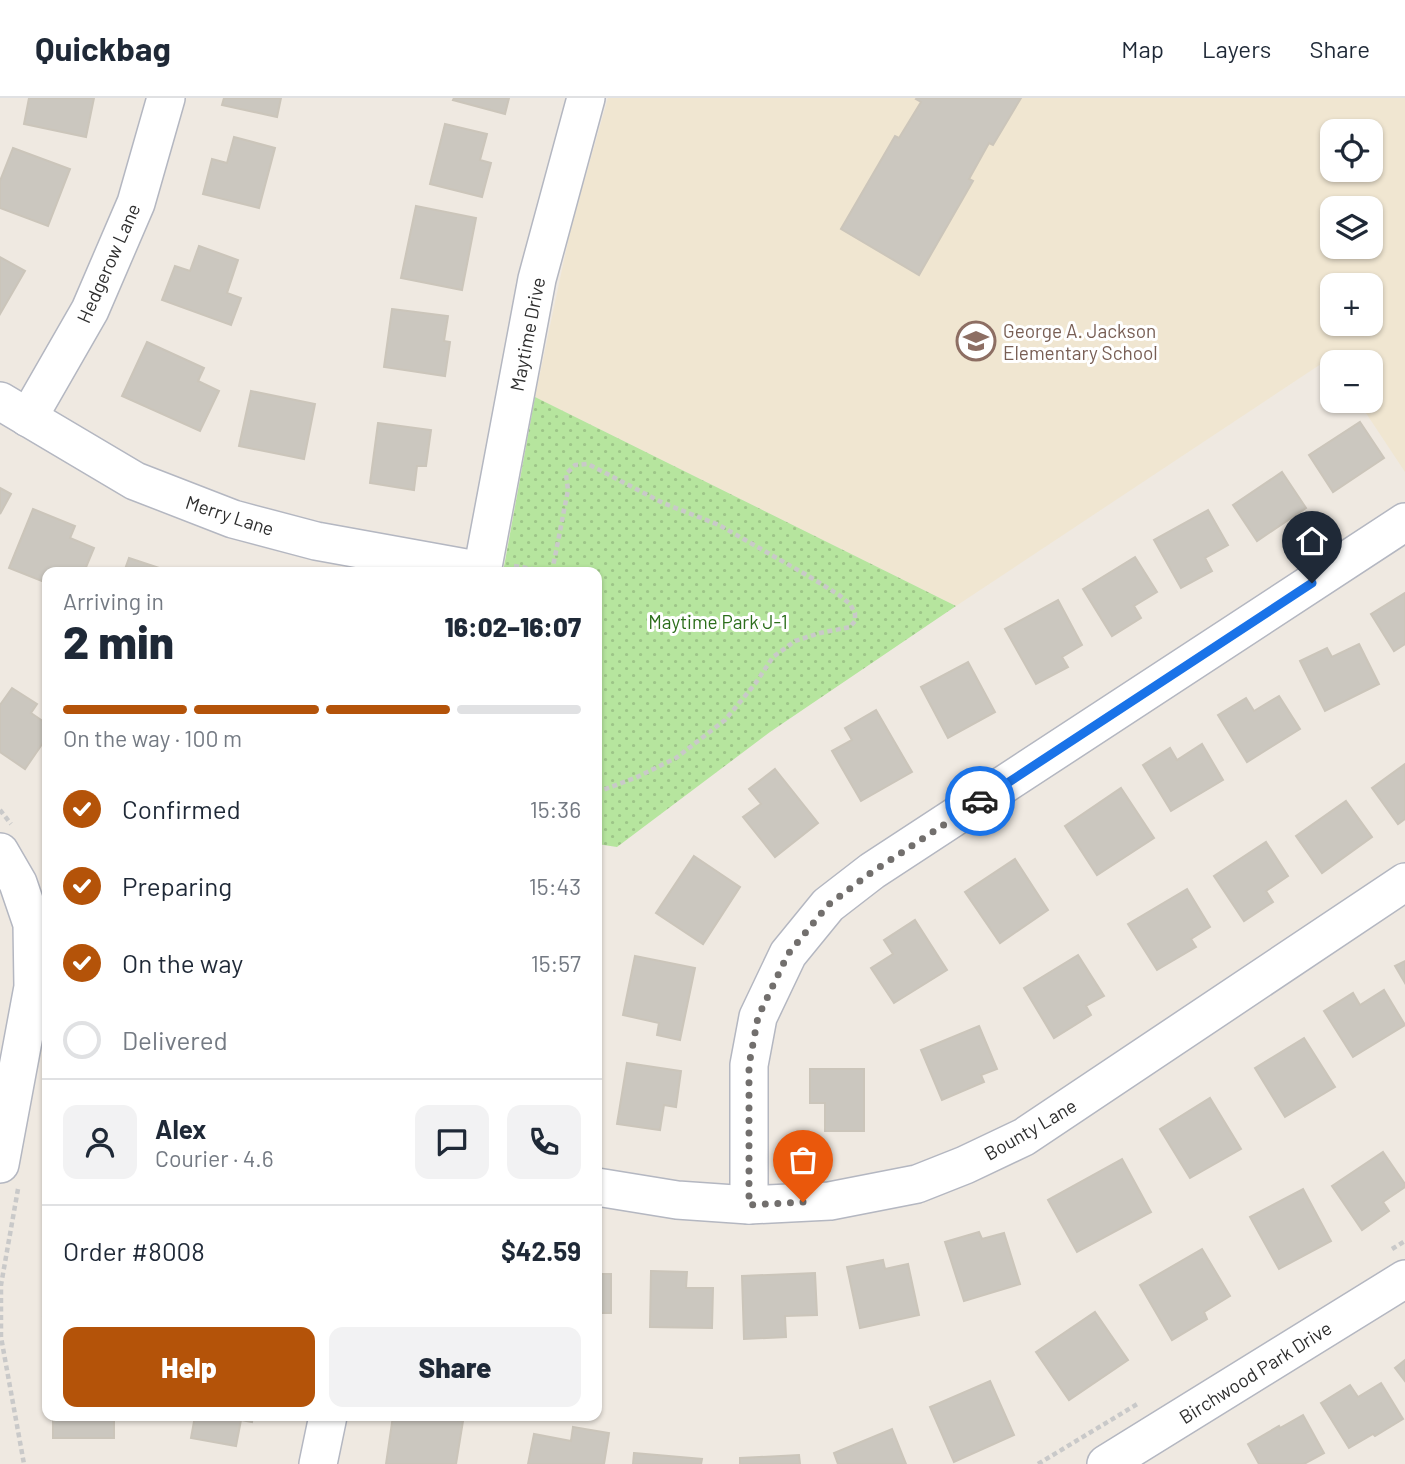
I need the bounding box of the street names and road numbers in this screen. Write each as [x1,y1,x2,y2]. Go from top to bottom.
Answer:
street label: Hedgerow Lane [71,200,145,326]
street label: Maytime Drive [505,275,549,393]
street label: Merry Lane [183,490,277,540]
street label: Bounty Lane [980,1093,1080,1165]
street label: Birchwood Park Drive [1175,1316,1335,1428]

